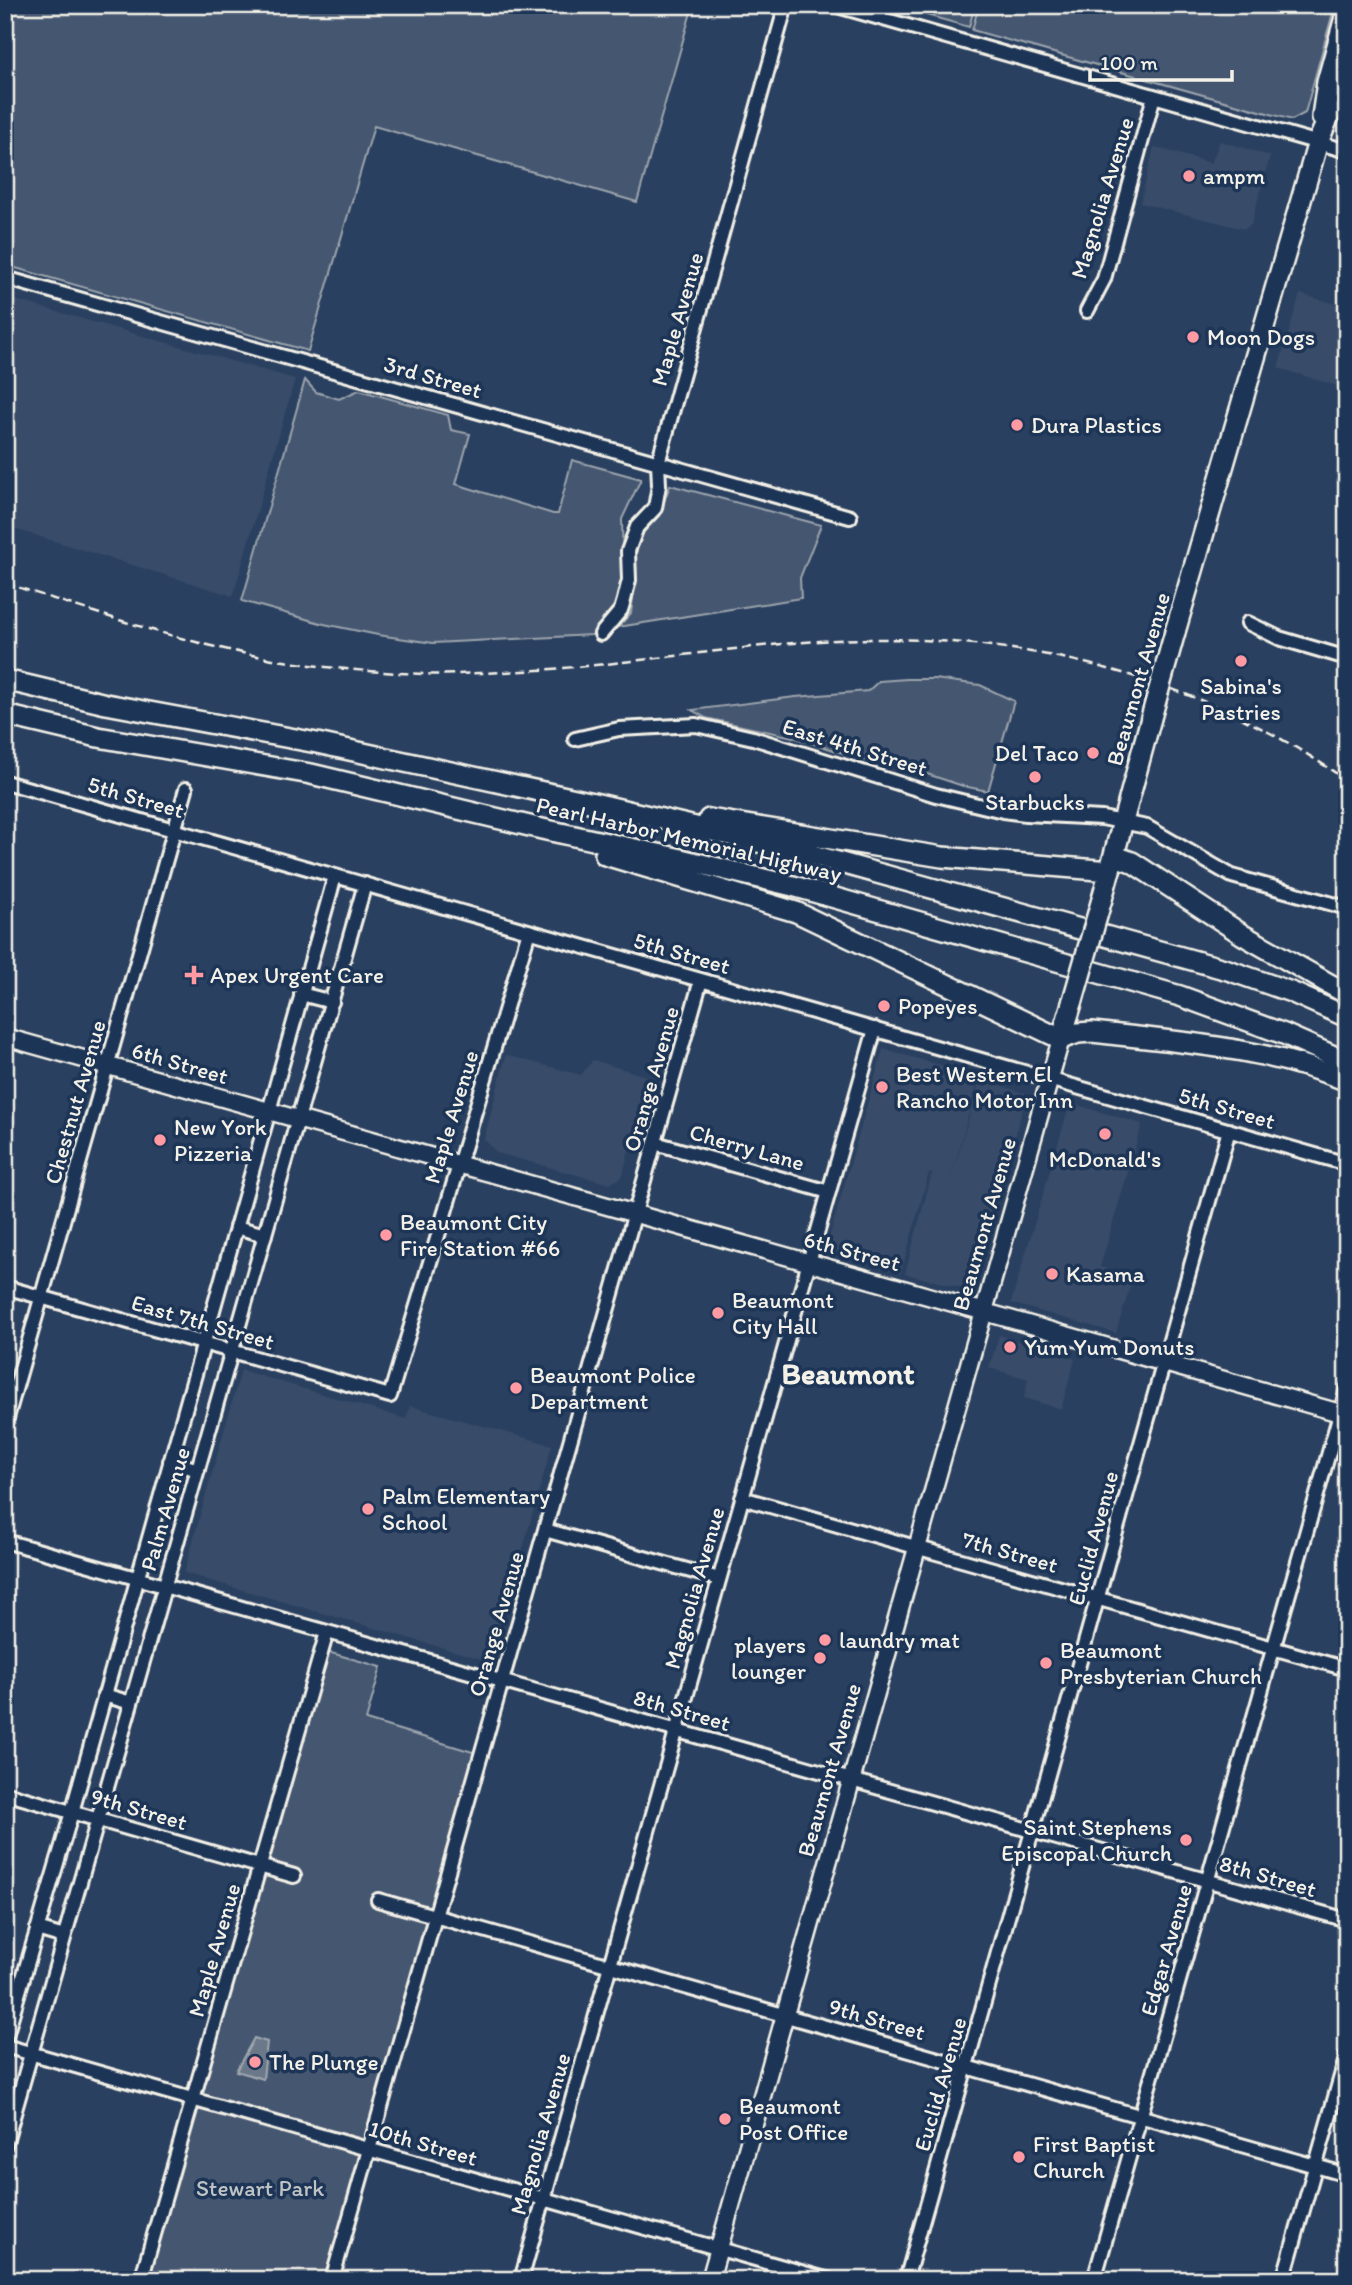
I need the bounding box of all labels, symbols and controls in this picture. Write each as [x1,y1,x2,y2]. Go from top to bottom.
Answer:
scale bar [1090,38,1231,82]
text: 100 m [1100,50,1158,75]
street label: Magnolia Avenue [1064,114,1140,282]
place label: ampm [1203,162,1265,190]
marker: ampm [1181,168,1197,184]
street label: Maple Avenue [645,249,709,389]
place label: Moon Dogs [1207,323,1315,351]
marker: Moon Dogs [1185,329,1201,345]
street label: 3rd Street [381,350,485,404]
place label: Dura Plastics [1031,411,1162,439]
marker: Dura Plastics [1009,417,1025,433]
street label: Beaumont Avenue [1100,589,1176,769]
marker: Sabina's Pastries [1233,653,1249,669]
place label: Sabina's Pastries [1200,672,1282,726]
street label: East 4th Street [779,712,931,782]
place label: Del Taco [995,739,1079,767]
marker: Del Taco [1085,745,1101,761]
marker: Starbucks [1027,769,1043,785]
street label: 5th Street [85,770,188,824]
place label: Starbucks [985,788,1085,816]
street label: Pearl Harbor Memorial Highway [534,790,845,888]
street label: 5th Street [631,926,734,980]
place label: Apex Urgent Care [210,961,384,989]
marker: Apex Urgent Care [184,965,204,985]
place label: Popeyes [898,992,978,1020]
marker: Popeyes [876,998,892,1014]
street label: Orange Avenue [617,1003,685,1155]
street label: Chestnut Avenue [38,1017,112,1187]
street label: 6th Street [129,1036,232,1090]
street label: Maple Avenue [417,1047,485,1187]
place label: Best Western El Rancho Motor Inn [896,1060,1073,1114]
marker: Best Western El Rancho Motor Inn [874,1079,890,1095]
street label: 5th Street [1176,1081,1279,1135]
place label: New York Pizzeria [174,1113,267,1167]
street label: Cherry Lane [686,1117,808,1177]
marker: McDonald's [1097,1126,1113,1142]
marker: New York Pizzeria [152,1132,168,1148]
street label: Beaumont Avenue [946,1134,1022,1314]
place label: McDonald's [1049,1145,1161,1173]
place label: Beaumont City Fire Station #66 [400,1208,560,1262]
street label: 6th Street [801,1225,904,1277]
marker: Beaumont City Fire Station #66 [378,1227,394,1243]
place label: Kasama [1066,1260,1145,1288]
marker: Kasama [1044,1266,1060,1282]
place label: Beaumont City Hall [732,1286,834,1340]
street label: East 7th Street [128,1288,278,1356]
marker: Beaumont City Hall [710,1305,726,1321]
place label: Yum Yum Donuts [1024,1333,1194,1361]
marker: Yum Yum Donuts [1002,1339,1018,1355]
district label: Beaumont [782,1355,914,1392]
place label: Beaumont Police Department [530,1361,696,1415]
marker: Beaumont Police Department [508,1380,524,1396]
street label: Palm Avenue [134,1444,196,1574]
street label: Euclid Avenue [1062,1468,1124,1608]
place label: Palm Elementary School [382,1482,550,1536]
marker: Palm Elementary School [360,1501,376,1517]
street label: Magnolia Avenue [657,1504,731,1672]
street label: 7th Street [959,1525,1061,1579]
street label: Orange Avenue [462,1548,530,1700]
place label: laundry mat [839,1626,960,1654]
place label: players lounger [731,1631,806,1685]
marker: laundry mat [817,1632,833,1648]
place label: Beaumont Presbyterian Church [1060,1636,1262,1690]
marker: players lounger [812,1650,828,1666]
marker: Beaumont Presbyterian Church [1038,1655,1054,1671]
street label: Beaumont Avenue [791,1680,867,1860]
street label: 8th Street [630,1683,734,1737]
street label: 9th Street [88,1782,191,1836]
place label: Saint Stephens Episcopal Church [1001,1813,1172,1867]
marker: Saint Stephens Episcopal Church [1178,1832,1194,1848]
street label: 8th Street [1216,1849,1320,1903]
street label: Maple Avenue [182,1880,246,2020]
street label: Edgar Avenue [1134,1881,1198,2019]
street label: 9th Street [826,1992,929,2046]
street label: Euclid Avenue [907,2014,973,2154]
place label: The Plunge [269,2048,379,2076]
street label: Magnolia Avenue [503,2050,577,2218]
marker: The Plunge [247,2054,263,2070]
place label: Beaumont Post Office [739,2092,848,2146]
marker: Beaumont Post Office [717,2111,733,2127]
street label: 10th Street [365,2114,481,2172]
place label: First Baptist Church [1033,2130,1155,2184]
marker: First Baptist Church [1011,2149,1027,2165]
park label: Stewart Park [196,2174,324,2202]

